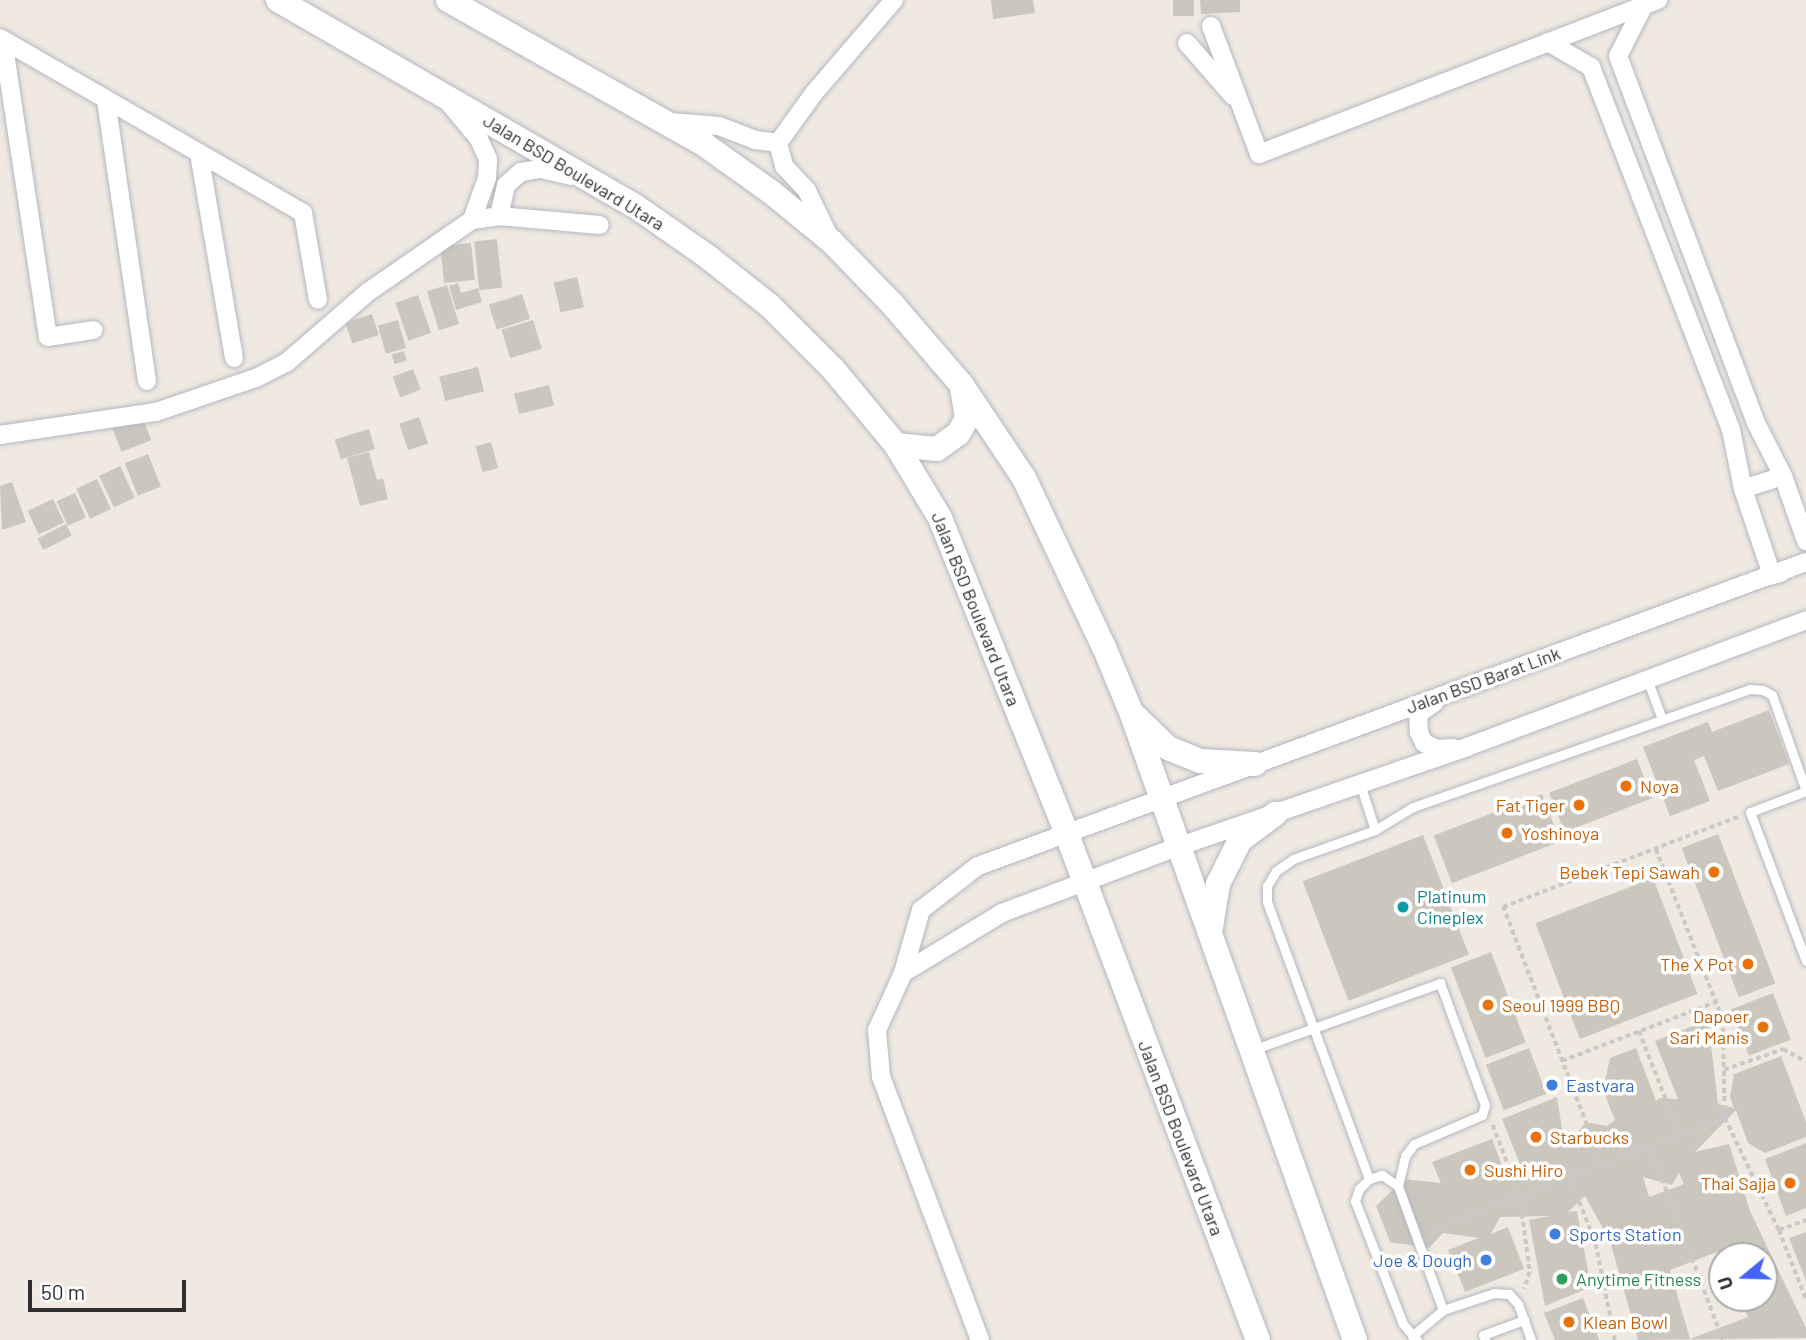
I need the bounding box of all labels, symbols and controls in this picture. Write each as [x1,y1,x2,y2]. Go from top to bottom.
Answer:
street label: Jalan BSD Boulevard Utara [479,109,669,235]
street label: Jalan BSD Boulevard Utara [927,509,1025,709]
street label: Jalan BSD Barat Link [1403,642,1563,718]
place label: Noya [1640,775,1679,797]
marker: Noya [1618,778,1634,794]
place label: Fat Tiger [1496,794,1565,816]
marker: Fat Tiger [1571,797,1587,813]
place label: Yoshinoya [1521,822,1599,844]
marker: Yoshinoya [1499,825,1515,841]
place label: Bebek Tepi Sawah [1559,861,1700,883]
marker: Bebek Tepi Sawah [1706,864,1722,880]
place label: Platinum Cineplex [1417,886,1486,928]
marker: Platinum Cineplex [1395,899,1411,915]
place label: The X Pot [1660,953,1734,975]
marker: The X Pot [1740,956,1756,972]
place label: Seoul 1999 BBQ [1502,994,1620,1016]
marker: Seoul 1999 BBQ [1480,997,1496,1013]
place label: Dapoer Sari Manis [1670,1006,1749,1048]
marker: Dapoer Sari Manis [1755,1019,1771,1035]
street label: Jalan BSD Boulevard Utara [1134,1037,1228,1239]
place label: Eastvara [1566,1074,1635,1096]
marker: Eastvara [1544,1077,1560,1093]
place label: Starbucks [1550,1126,1629,1148]
marker: Starbucks [1528,1129,1544,1145]
place label: Sushi Hiro [1484,1159,1563,1181]
marker: Sushi Hiro [1462,1162,1478,1178]
place label: Thai Sajja [1701,1172,1776,1194]
marker: Thai Sajja [1782,1175,1798,1191]
place label: Sports Station [1569,1223,1682,1245]
marker: Sports Station [1547,1226,1563,1242]
north arrow [1708,1242,1778,1312]
place label: Joe & Dough [1373,1249,1472,1271]
marker: Joe & Dough [1478,1252,1494,1268]
scale bar [32,1266,189,1310]
place label: Anytime Fitness [1576,1268,1701,1290]
marker: Anytime Fitness [1554,1271,1570,1287]
text: U [1712,1274,1737,1293]
text: 50 m [41,1279,85,1304]
place label: Klean Bowl [1583,1311,1668,1333]
marker: Klean Bowl [1561,1314,1577,1330]

